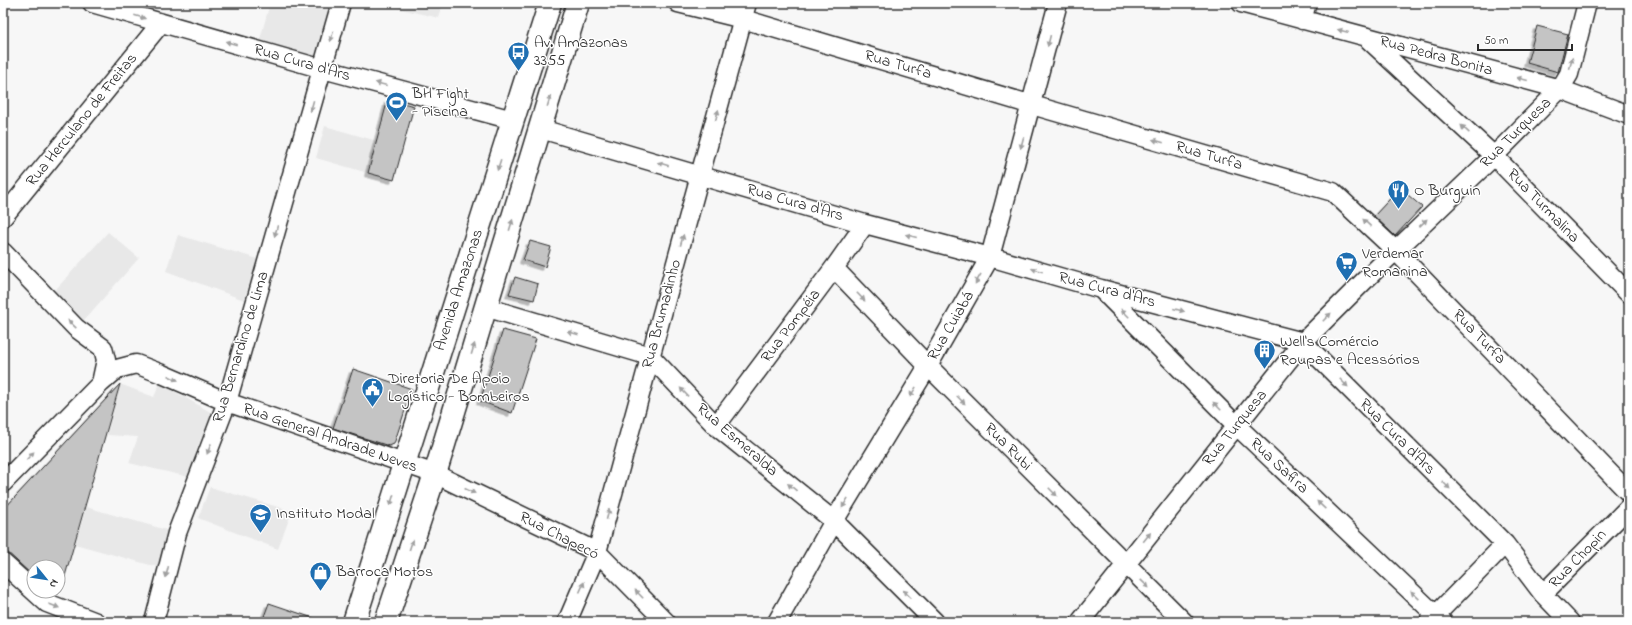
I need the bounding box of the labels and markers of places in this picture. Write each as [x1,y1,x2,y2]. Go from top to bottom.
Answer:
place label: Av. Amazonas 3355 [534,31,628,73]
bus stop icon: Av. Amazonas 3355 [506,39,532,72]
place label: BH Fight - Piscina [411,82,469,124]
sports icon: BH Fight - Piscina [383,90,409,123]
restaurant icon: O Burguin [1385,178,1411,211]
place label: O Burguin [1414,179,1481,203]
place label: Verdemar Romanina [1361,242,1428,284]
supermarket icon: Verdemar Romanina [1333,250,1359,283]
place label: Well's Comércio Roupas e Acessórios [1280,330,1420,372]
building icon: Well's Comércio Roupas e Acessórios [1252,338,1278,371]
place label: Diretoria De Apoio Logístico - Bombeiros [387,367,530,409]
public building icon: Diretoria De Apoio Logístico - Bombeiros [360,375,386,408]
school or university icon: Instituto Modal [248,501,274,534]
place label: Instituto Modal [276,502,375,526]
shop icon: Barroca Motos [308,559,334,592]
place label: Barroca Motos [335,560,433,584]

